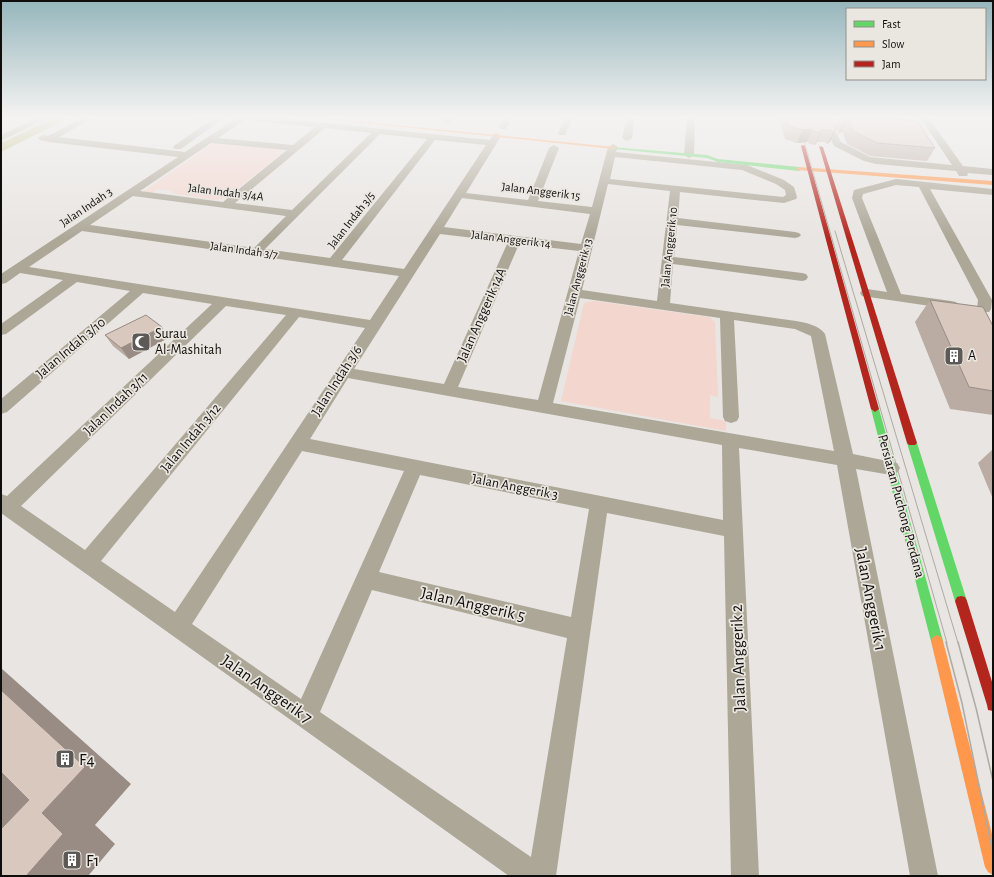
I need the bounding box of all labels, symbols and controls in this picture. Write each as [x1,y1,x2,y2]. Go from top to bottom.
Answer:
legend [846,8,986,80]
text: Fast [882,18,901,30]
text: Slow [882,38,904,50]
text: Jam [882,58,901,70]
street label: Jalan Anggerik 15 [501,180,581,202]
street label: Jalan Indah 3/4A [188,181,264,203]
street label: Jalan Indah 3 [58,185,114,229]
street label: Jalan Indah 3/5 [325,189,377,251]
street label: Jalan Anggerik 10 [659,206,679,288]
street label: Jalan Anggerik 14 [471,228,552,250]
street label: Jalan Anggerik 13 [562,237,594,317]
street label: Jalan Indah 3/7 [209,239,279,261]
street label: Jalan Anggerik 14A [455,266,509,364]
street label: Jalan Indah 3/10 [34,315,108,381]
place label: Surau Al-Mashitah [155,327,222,357]
mosque icon: Surau Al-Mashitah [130,331,152,353]
street label: Jalan Indah 3/6 [309,343,365,419]
building icon: A [943,345,965,367]
place label: A [968,349,976,363]
street label: Jalan Indah 3/11 [81,370,151,438]
street label: Jalan Indah 3/12 [158,401,224,475]
street label: Persiaran Puchong Perdana [875,433,927,580]
street label: Jalan Anggerik 3 [471,472,559,502]
street label: Jalan Anggerik 1 [853,546,889,652]
street label: Jalan Anggerik 5 [419,584,527,624]
street label: Jalan Anggerik 2 [728,604,748,712]
street label: Jalan Anggerik 7 [219,652,315,726]
building icon: F4 [54,748,76,770]
place label: F4 [79,751,95,768]
building icon: F1 [61,849,83,871]
place label: F1 [86,852,99,869]

